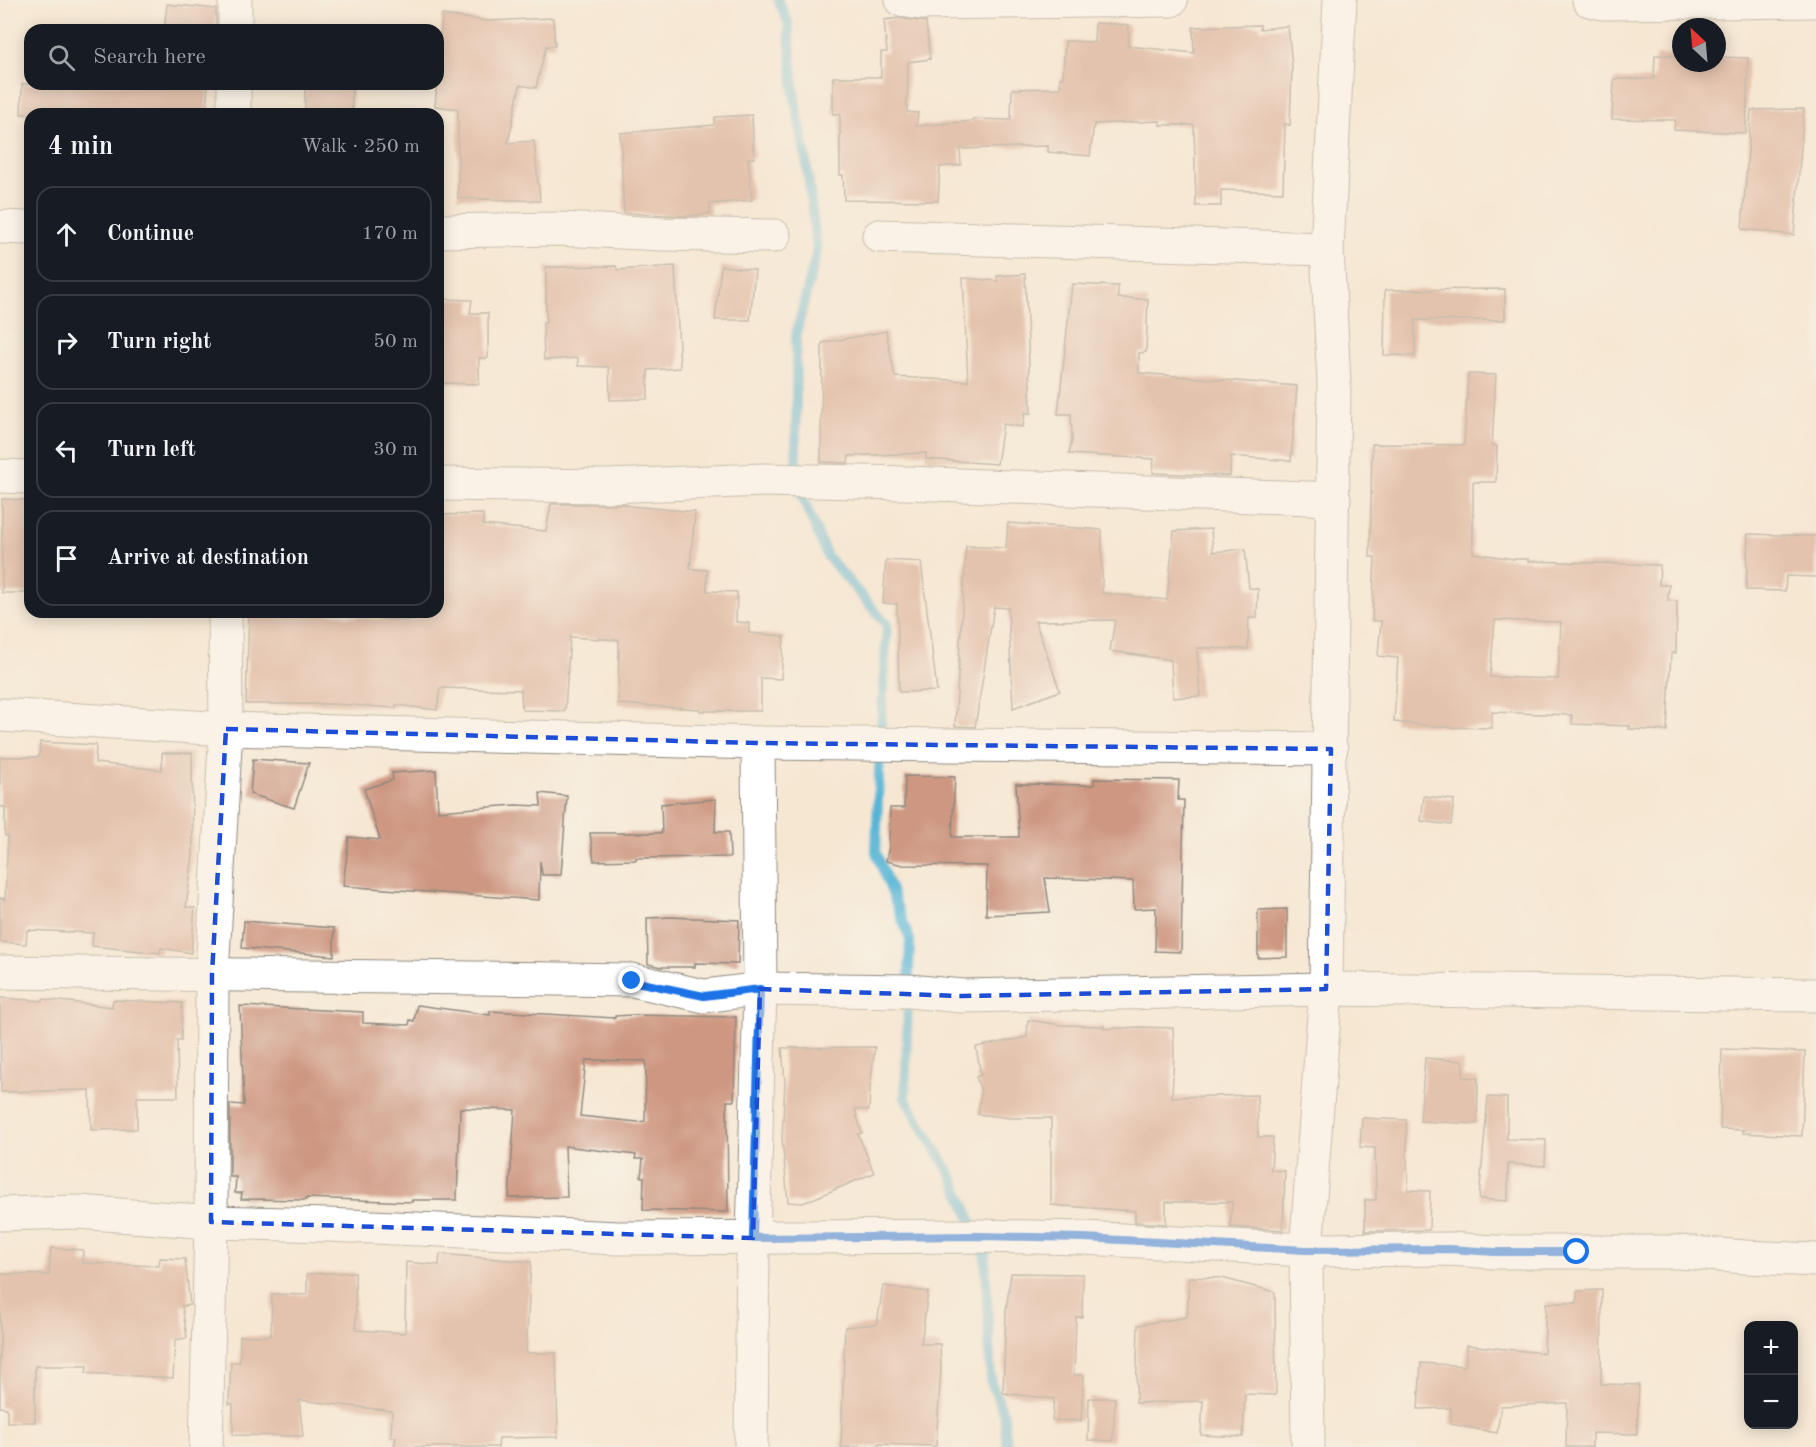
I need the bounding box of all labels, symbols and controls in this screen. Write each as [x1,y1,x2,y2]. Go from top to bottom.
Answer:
north arrow [1672,18,1726,72]
search box [24,24,444,90]
icon: search [45,41,78,74]
text: Search here [93,46,206,68]
text: 4 min [48,134,113,160]
text: Walk · 250 m [301,137,420,157]
icon: ahead [50,218,83,251]
text: Continue [107,223,194,245]
text: 170 m [362,224,418,244]
icon: right [50,326,83,359]
text: Turn right [107,331,211,353]
text: 50 m [373,332,418,352]
icon: left [50,434,83,467]
text: Turn left [107,439,196,461]
text: 30 m [373,440,418,460]
icon: arrive [50,542,83,575]
text: Arrive at destination [107,547,309,569]
route end [618,967,644,993]
route start [1563,1238,1589,1264]
map controls [1744,1321,1798,1429]
button: + [1744,1321,1798,1375]
button: − [1744,1375,1798,1429]

